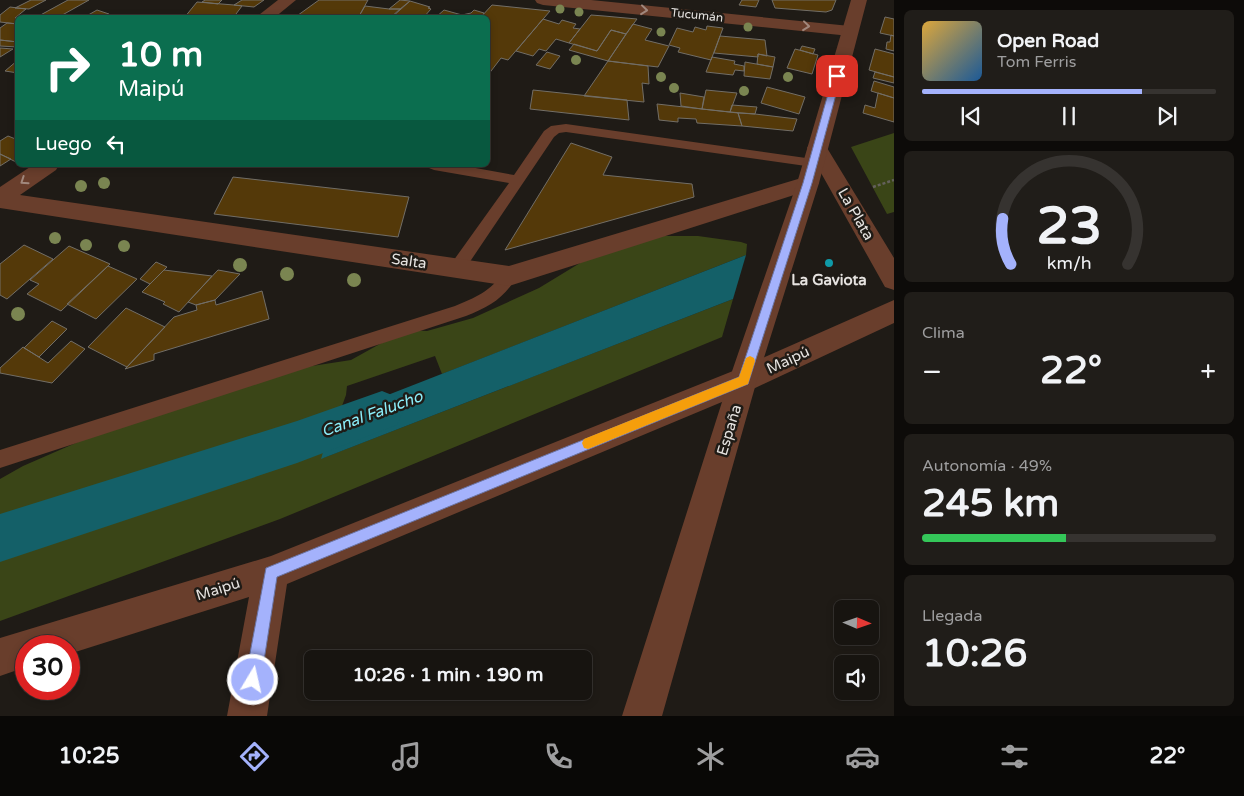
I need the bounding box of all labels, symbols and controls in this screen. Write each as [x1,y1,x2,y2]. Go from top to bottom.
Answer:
one-way arrow [640,4,648,15]
street label: Tucumán [670,5,724,25]
one-way arrow [802,20,810,31]
text: Open Road [997,30,1099,52]
text: 10 m [118,34,203,76]
icon: right [35,35,100,100]
text: Tom Ferris [997,52,1076,72]
pin [816,55,858,97]
icon: arrive [823,62,851,90]
text: Maipú [118,76,184,102]
icon: previous [957,102,985,130]
icon: pause [1055,102,1083,130]
icon: next [1153,102,1181,130]
icon: left [102,130,130,158]
text: Luego [35,133,92,155]
one-way arrow [20,175,30,184]
street label: La Plata [834,185,878,243]
text: 23 [1036,195,1102,258]
street label: Salta [390,250,428,272]
text: km/h [1047,253,1091,274]
marker: La Gaviota [823,257,835,269]
place label: La Gaviota [791,271,867,289]
text: Clima [922,323,965,343]
street label: Maipú [764,342,812,378]
text: 22° [1040,348,1102,394]
text: − [922,355,942,389]
text: + [1200,355,1216,389]
water label: Canal Falucho [319,386,427,442]
street label: España [713,402,745,458]
text: Autonomía · 49% [922,456,1052,476]
text: 245 km [922,481,1059,527]
street label: Maipú [194,574,242,604]
north arrow [834,600,879,645]
map controls [834,600,879,700]
text: Llegada [922,606,982,626]
text: 10:26 [922,631,1027,677]
speed limit sign: 30 [15,635,80,700]
position arrow [226,653,278,705]
button: sound [834,655,879,700]
text: 10:26 · 1 min · 190 m [352,664,544,686]
icon: directions [237,739,272,774]
icon: music [389,739,424,774]
icon: phone [541,739,576,774]
icon: climate [693,739,728,774]
icon: car [845,739,880,774]
icon: filters [997,739,1032,774]
text: 10:25 [59,743,120,769]
text: 22° [1149,743,1185,769]

